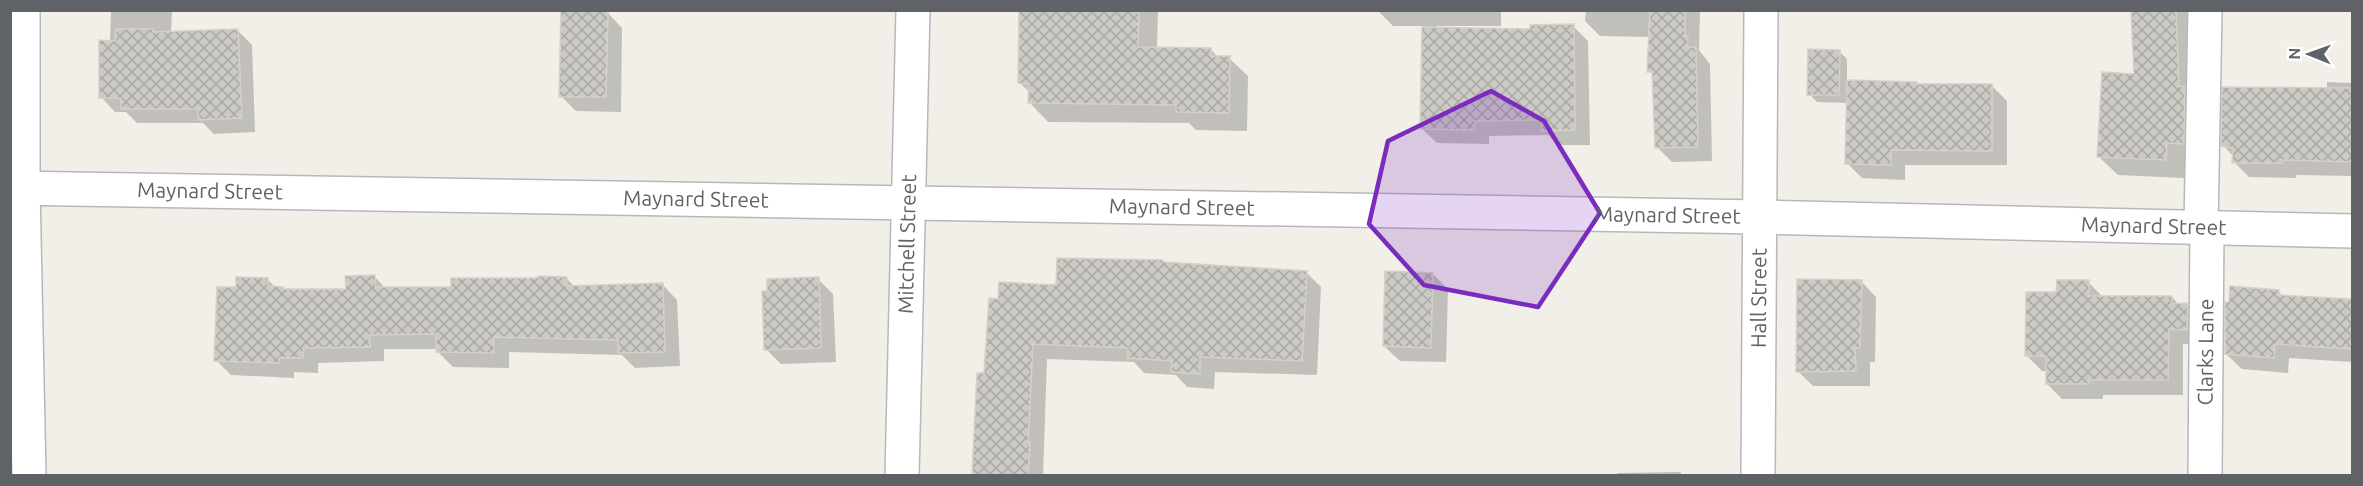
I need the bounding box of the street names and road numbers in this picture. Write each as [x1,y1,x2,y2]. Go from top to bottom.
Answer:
street label: Mitchell Street [893,174,920,314]
street label: Maynard Street [137,177,283,204]
street label: Maynard Street [623,185,769,212]
street label: Maynard Street [1109,193,1255,220]
street label: Maynard Street [1595,201,1741,228]
street label: Maynard Street [2081,212,2227,239]
street label: Hall Street [1746,248,1770,348]
street label: Clarks Lane [2193,298,2217,406]

